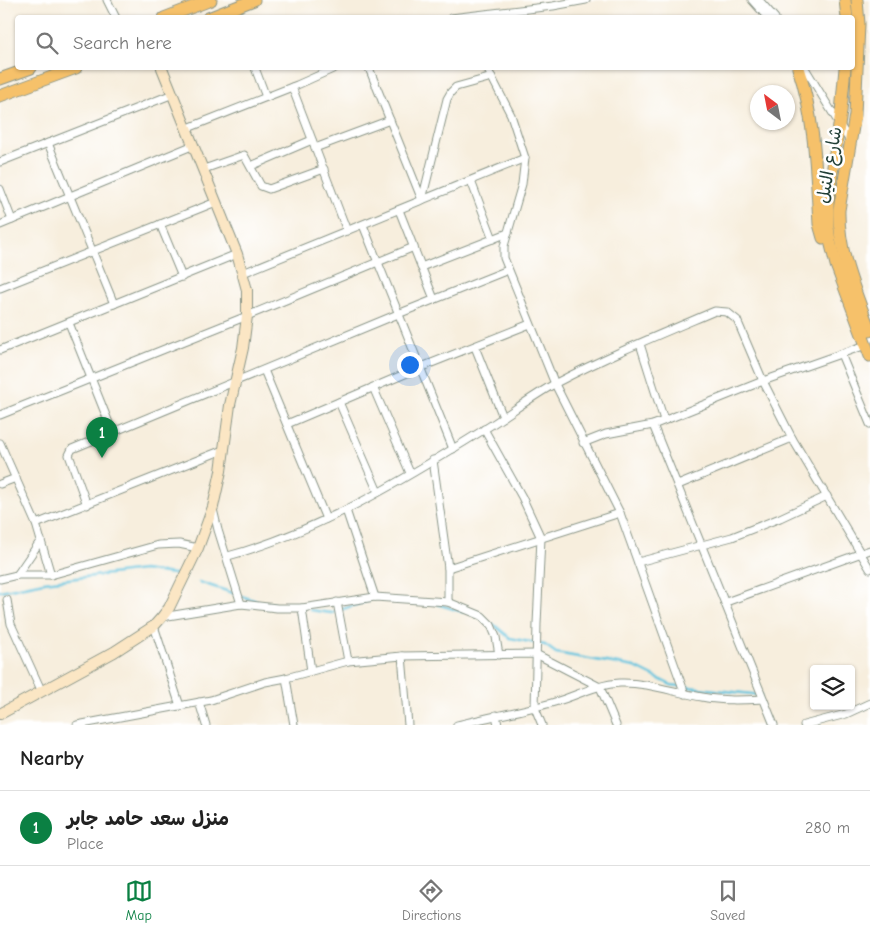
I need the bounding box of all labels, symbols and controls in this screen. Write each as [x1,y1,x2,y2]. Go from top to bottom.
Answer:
search box [15,15,855,70]
icon: search [33,29,61,57]
text: Search here [73,32,172,54]
north arrow [750,85,795,130]
street label: شارع النيل [812,125,848,205]
your location [397,352,423,378]
pin: 1 [86,417,118,458]
map controls [810,665,855,710]
button: layers [810,665,855,710]
text: Nearby [20,746,84,770]
text: منزل سعد حامد جابر [67,808,229,830]
text: 1 [33,819,39,837]
text: 280 m [805,819,850,837]
text: Place [67,835,103,853]
tab: Map [125,877,153,924]
tab: Directions [402,877,461,924]
tab: Saved [710,877,745,924]

